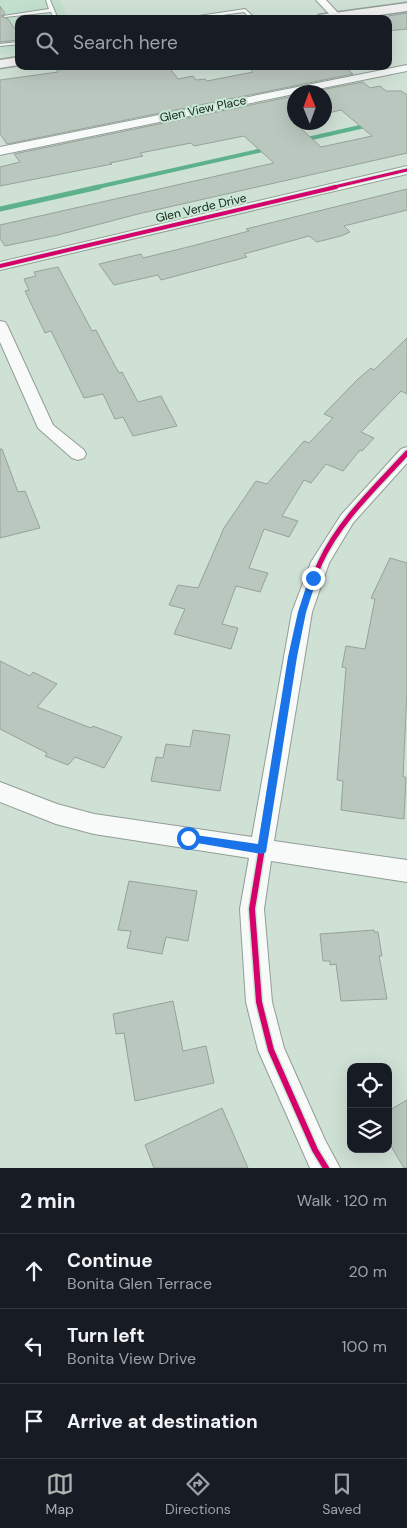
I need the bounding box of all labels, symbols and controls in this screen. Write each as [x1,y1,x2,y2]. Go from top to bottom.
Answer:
search box [15,15,392,70]
icon: search [33,29,61,57]
text: Search here [73,30,178,55]
north arrow [287,85,332,130]
street label: Glen View Place [158,92,248,126]
street label: Glen Verde Drive [154,190,248,226]
route end [302,567,325,590]
route start [177,827,200,850]
map controls [347,1063,392,1153]
button: locate [347,1063,392,1108]
button: layers [347,1108,392,1153]
text: 2 min [20,1187,76,1215]
text: Walk · 120 m [297,1190,387,1211]
text: Continue [67,1248,153,1273]
icon: ahead [20,1257,48,1285]
text: 20 m [348,1261,387,1282]
text: Bonita Glen Terrace [67,1273,212,1294]
text: Turn left [67,1323,145,1348]
icon: left [20,1332,48,1360]
text: 100 m [342,1336,387,1357]
text: Bonita View Drive [67,1348,196,1369]
icon: arrive [20,1407,48,1435]
text: Arrive at destination [67,1409,258,1434]
tab: Map [46,1470,74,1518]
tab: Directions [165,1470,231,1518]
tab: Saved [322,1470,361,1518]

